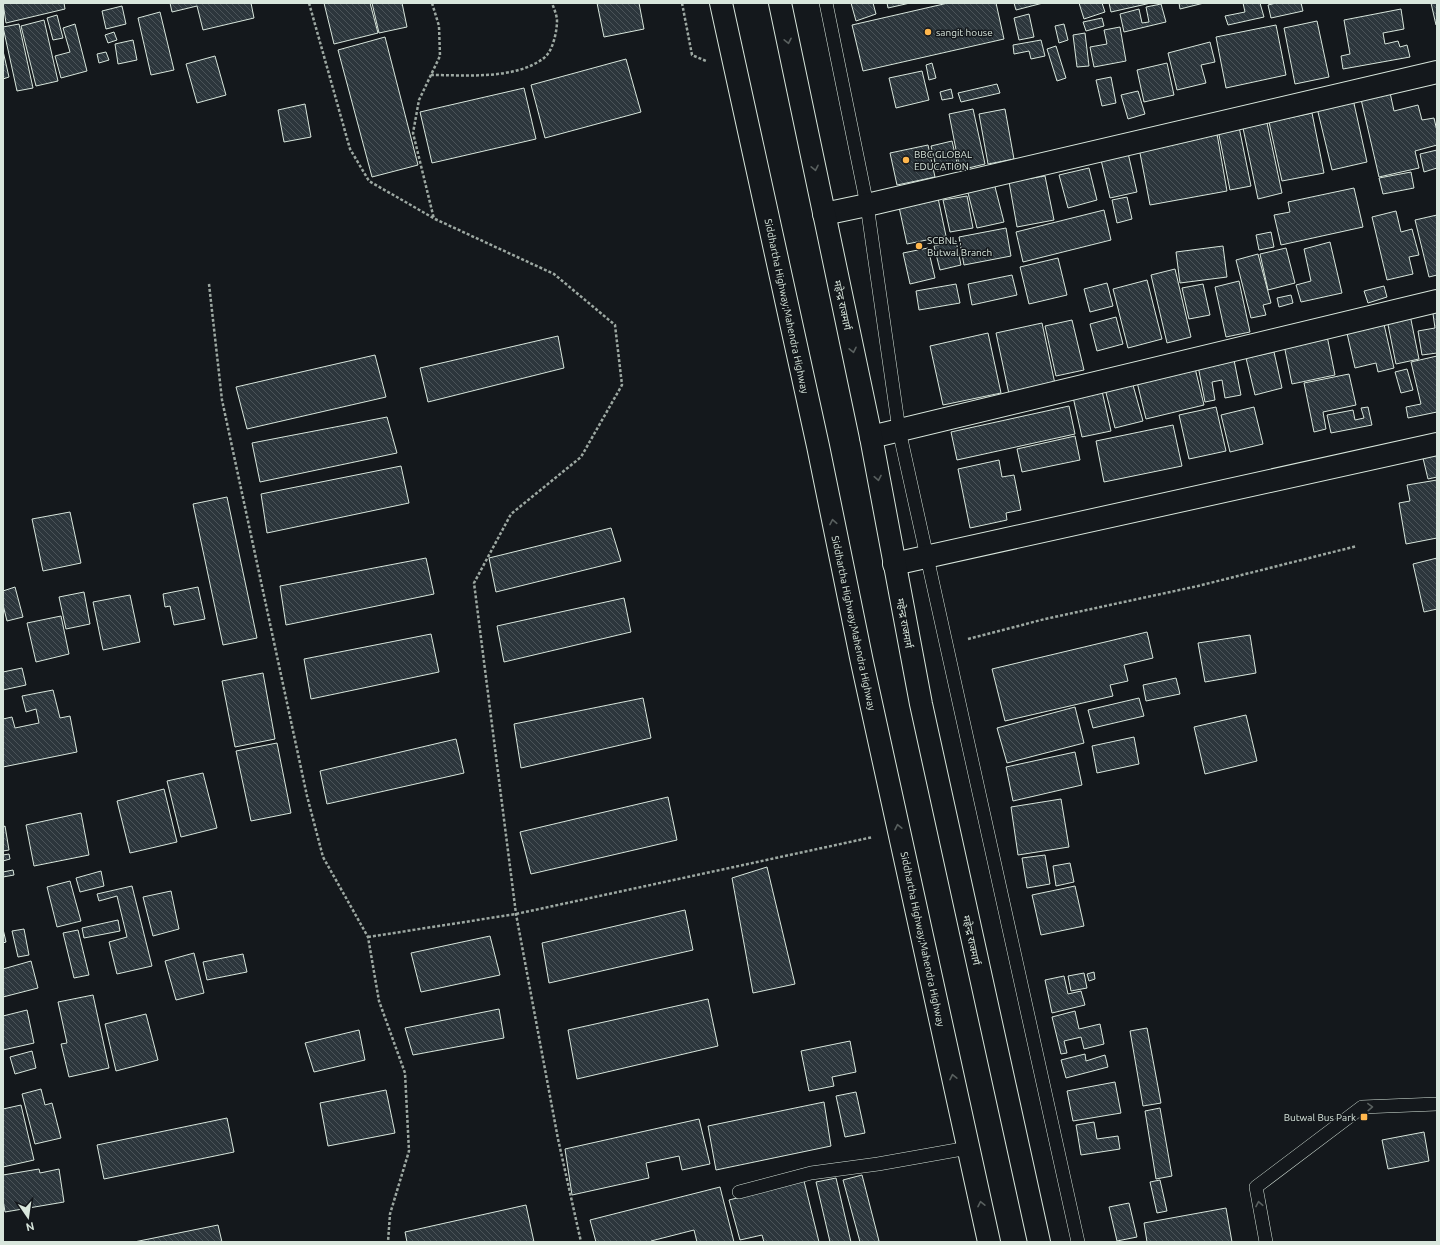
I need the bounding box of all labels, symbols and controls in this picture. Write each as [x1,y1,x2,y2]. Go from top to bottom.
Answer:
marker: sangit house [923,27,933,37]
place label: sangit house [936,27,993,38]
one-way arrow [783,38,791,44]
place label: BBC GLOBAL EDUCATION [914,149,972,172]
marker: BBC GLOBAL EDUCATION [901,155,911,165]
one-way arrow [810,165,818,172]
street label: Siddhartha Highway;Mahendra Highway [763,218,810,395]
place label: SCBNL , Butwal Branch [927,235,992,258]
marker: SCBNL , Butwal Branch [914,241,924,251]
street label: महेन्द्र राजमार्ग [832,279,853,332]
one-way arrow [848,347,856,354]
one-way arrow [874,475,882,481]
one-way arrow [830,518,838,525]
street label: Siddhartha Highway;Mahendra Highway [830,535,877,712]
street label: महेन्द्र राजमार्ग [895,597,914,650]
one-way arrow [894,824,902,830]
street label: Siddhartha Highway;Mahendra Highway [899,851,946,1028]
street label: महेन्द्र राजमार्ग [961,914,982,967]
one-way arrow [949,1074,957,1080]
one-way arrow [1367,1102,1373,1111]
place label: Butwal Bus Park [1284,1112,1356,1123]
marker: Butwal Bus Park [1359,1112,1369,1122]
north arrow [8,1197,48,1237]
one-way arrow [977,1201,985,1207]
one-way arrow [1255,1201,1264,1207]
text: N [25,1220,36,1234]

